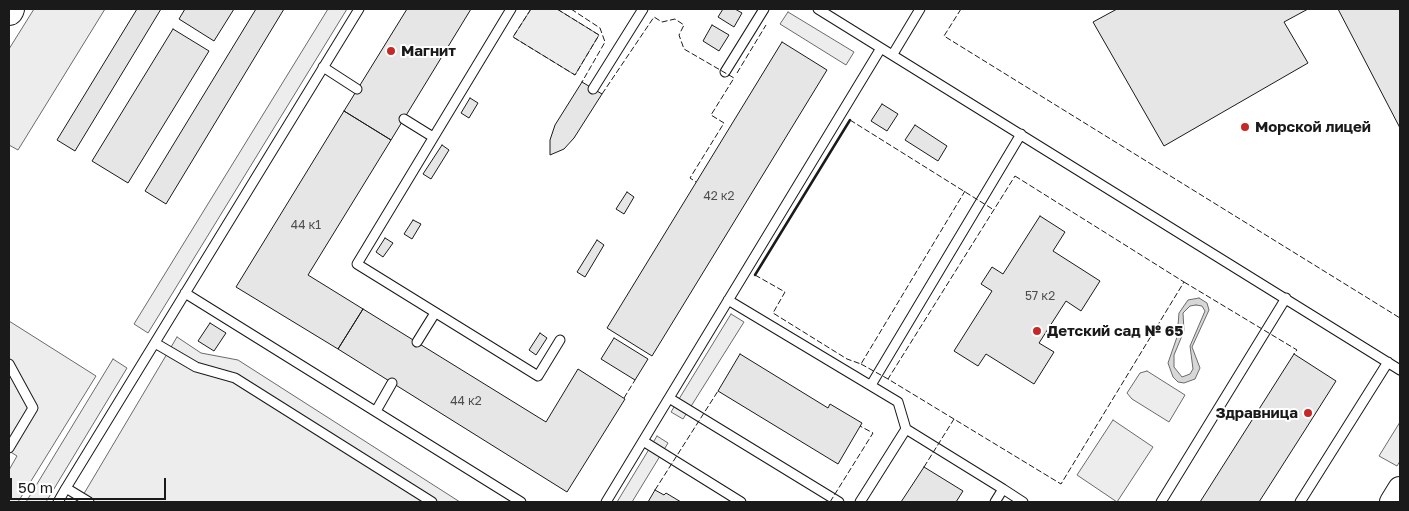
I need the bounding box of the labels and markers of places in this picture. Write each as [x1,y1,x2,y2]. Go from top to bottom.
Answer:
place label: Магнит [401,42,456,60]
marker: Магнит [385,45,397,57]
place label: Морской лицей [1255,118,1371,136]
marker: Морской лицей [1239,121,1251,133]
place label: Детский сад № 65 [1047,322,1184,340]
marker: Детский сад № 65 [1031,325,1043,337]
place label: Здравница [1216,404,1298,422]
marker: Здравница [1302,407,1314,419]

